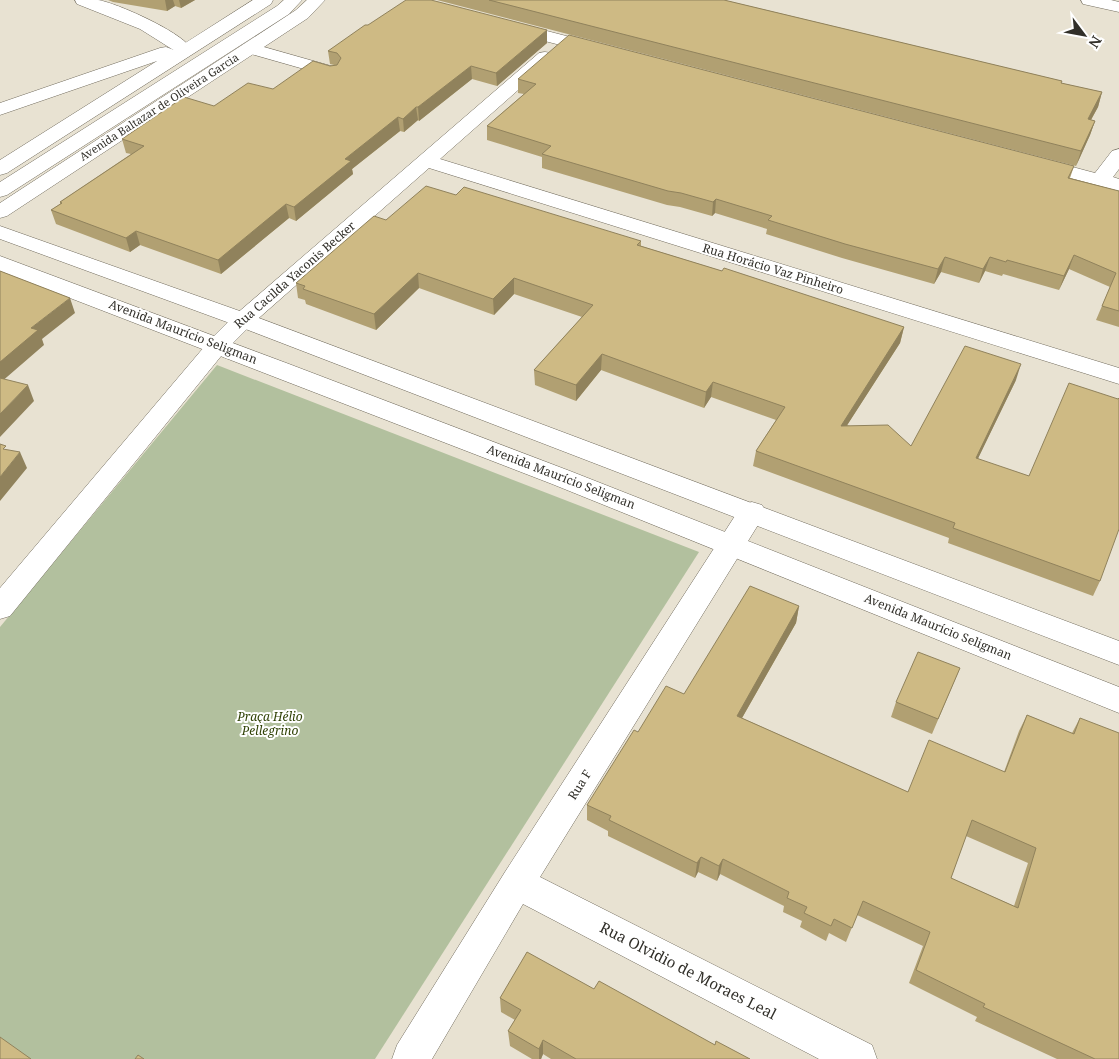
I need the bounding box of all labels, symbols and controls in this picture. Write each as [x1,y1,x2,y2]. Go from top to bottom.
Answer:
north arrow [1059,10,1109,60]
text: N [1084,32,1106,52]
street label: Avenida Baltazar de Oliveira Garcia [76,49,241,164]
street label: Rua Cacilda Yaconis Becker [230,217,359,332]
street label: Rua Horácio Vaz Pinheiro [701,239,846,298]
street label: Avenida Maurício Seligman [107,295,260,368]
street label: Avenida Maurício Seligman [485,440,638,513]
street label: Avenida Maurício Seligman [862,589,1015,664]
park label: Praça Hélio Pellegrino [236,708,303,739]
street label: Rua F [564,766,595,803]
street label: Rua Olvidio de Moraes Leal [597,917,781,1024]

